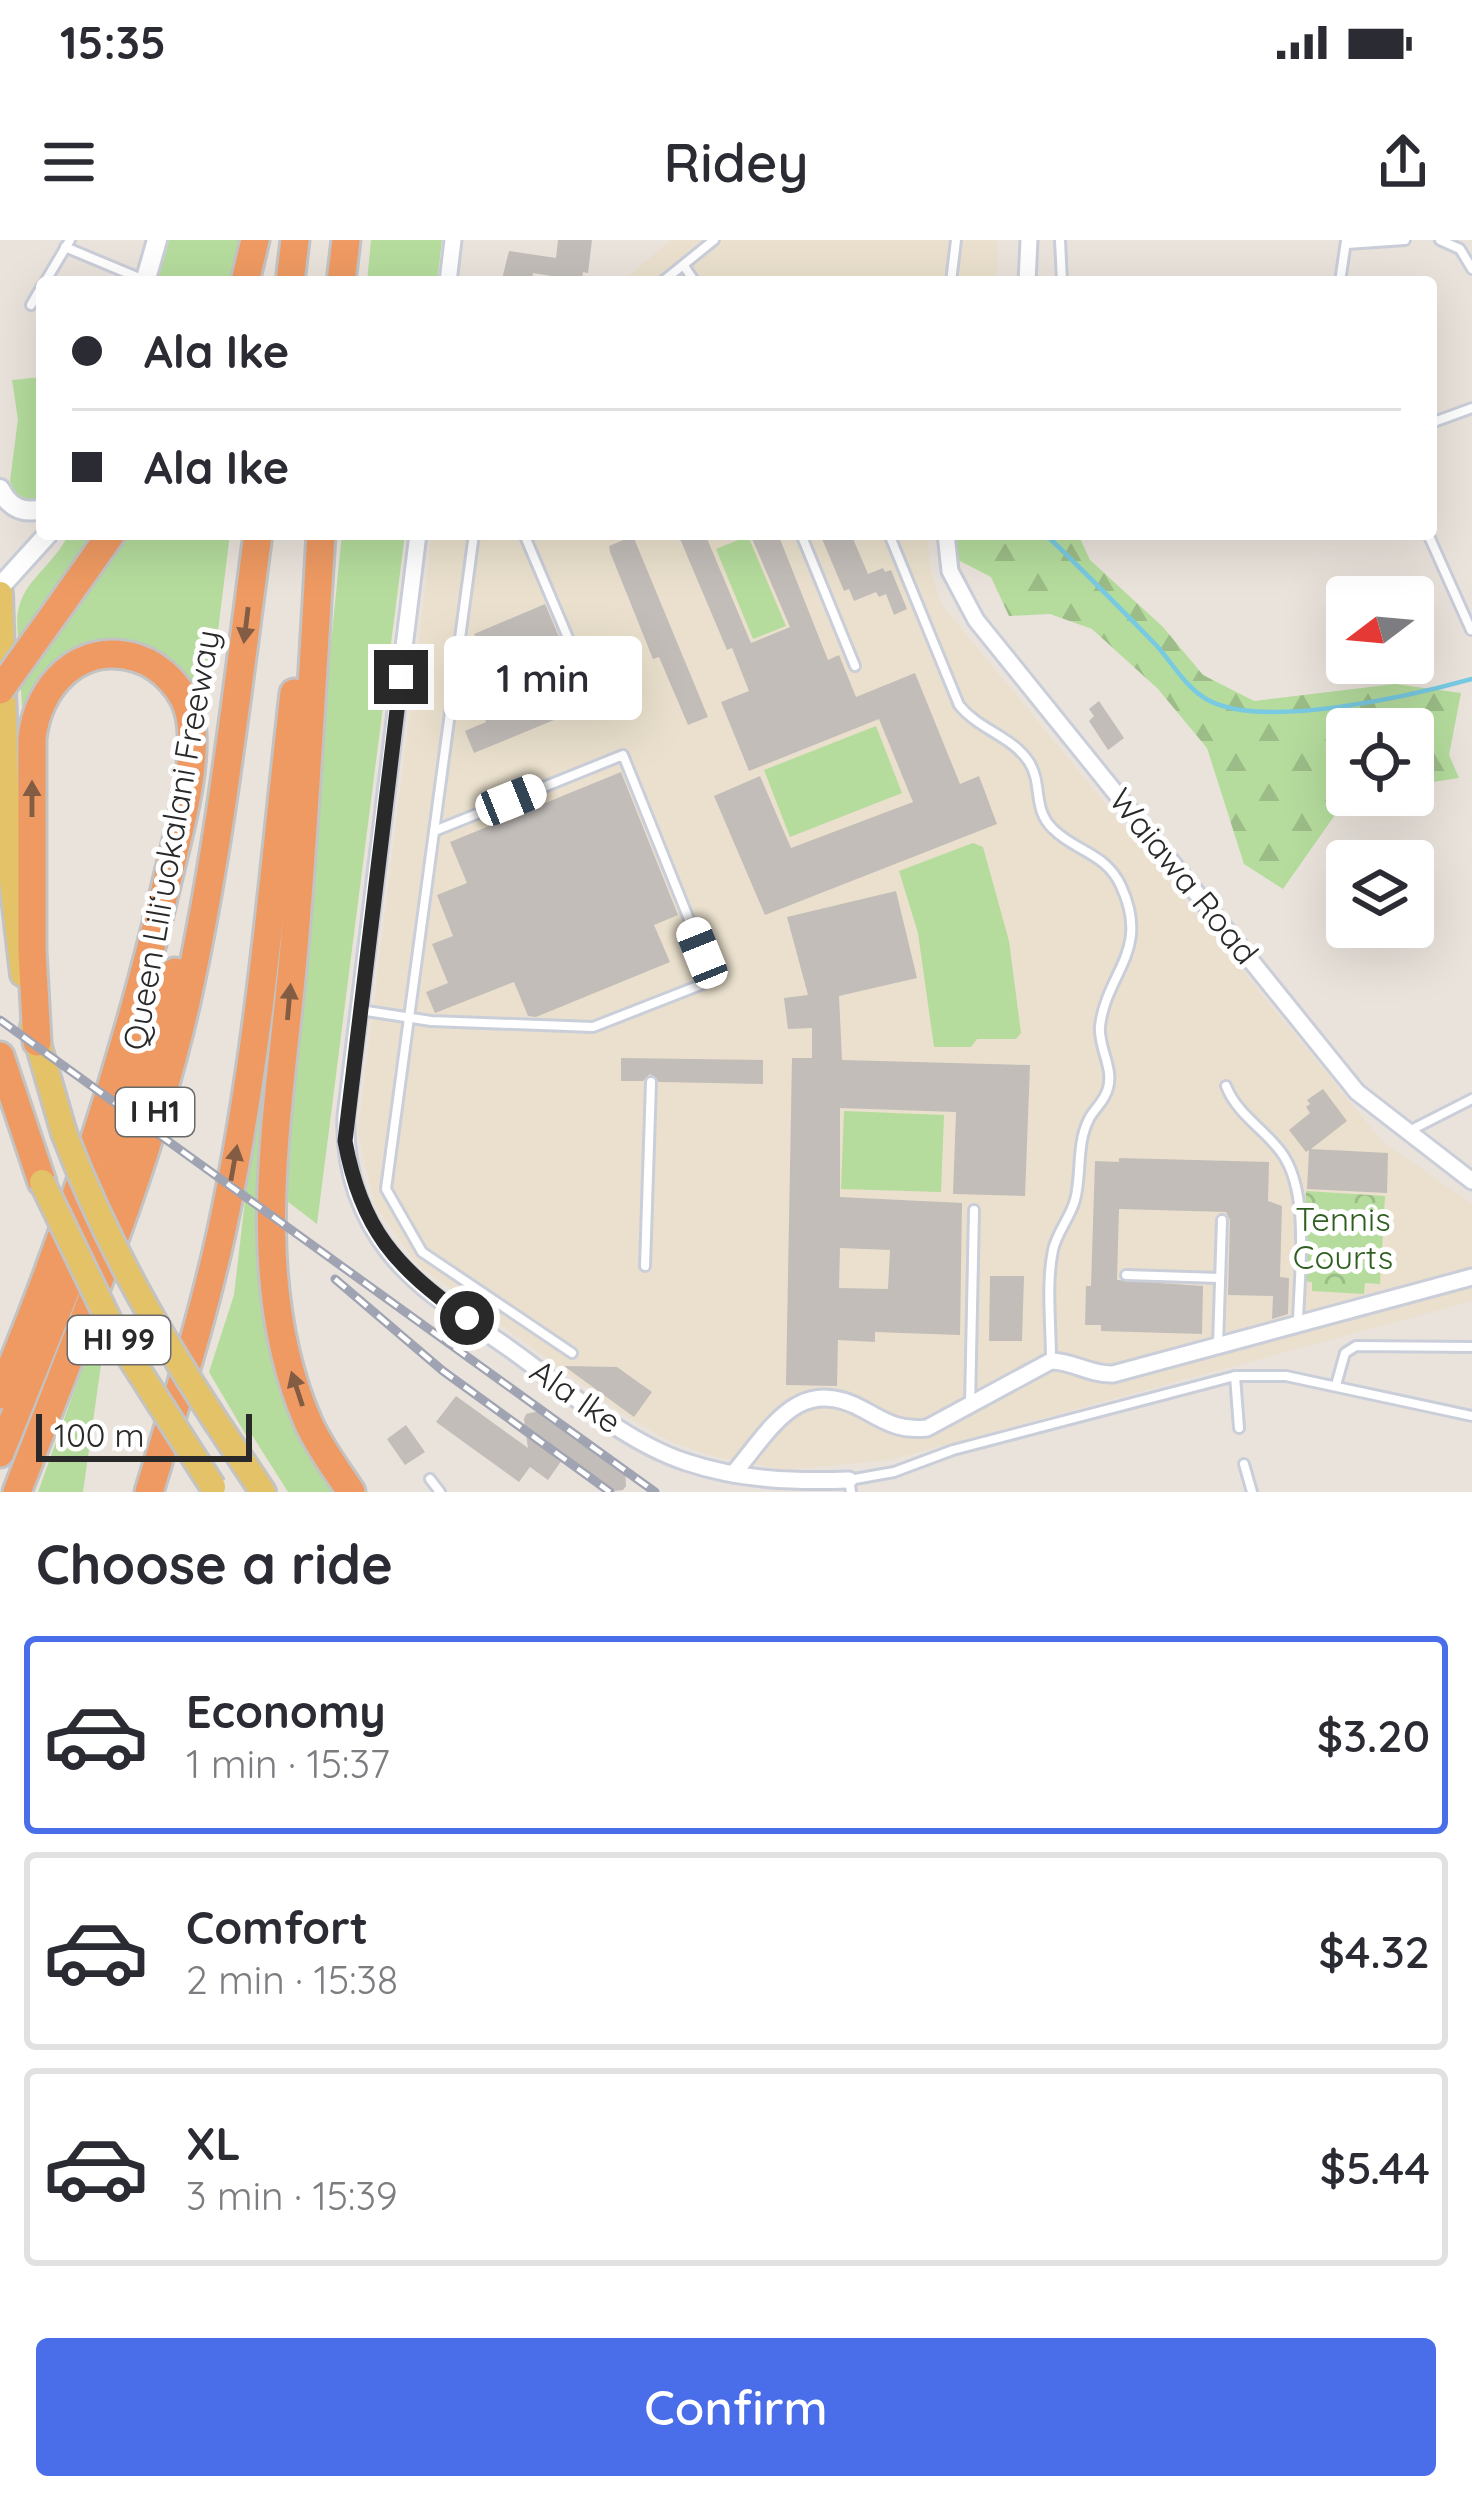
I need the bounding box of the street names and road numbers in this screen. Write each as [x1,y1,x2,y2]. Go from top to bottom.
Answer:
street label: Queen Liliʻuokalani Freeway [113,627,228,1053]
street label: Waiawa Road [1101,780,1268,972]
road number: I H1 [116,1088,194,1136]
road number: HI 99 [68,1316,170,1364]
street label: Ala Ike [523,1350,630,1442]

